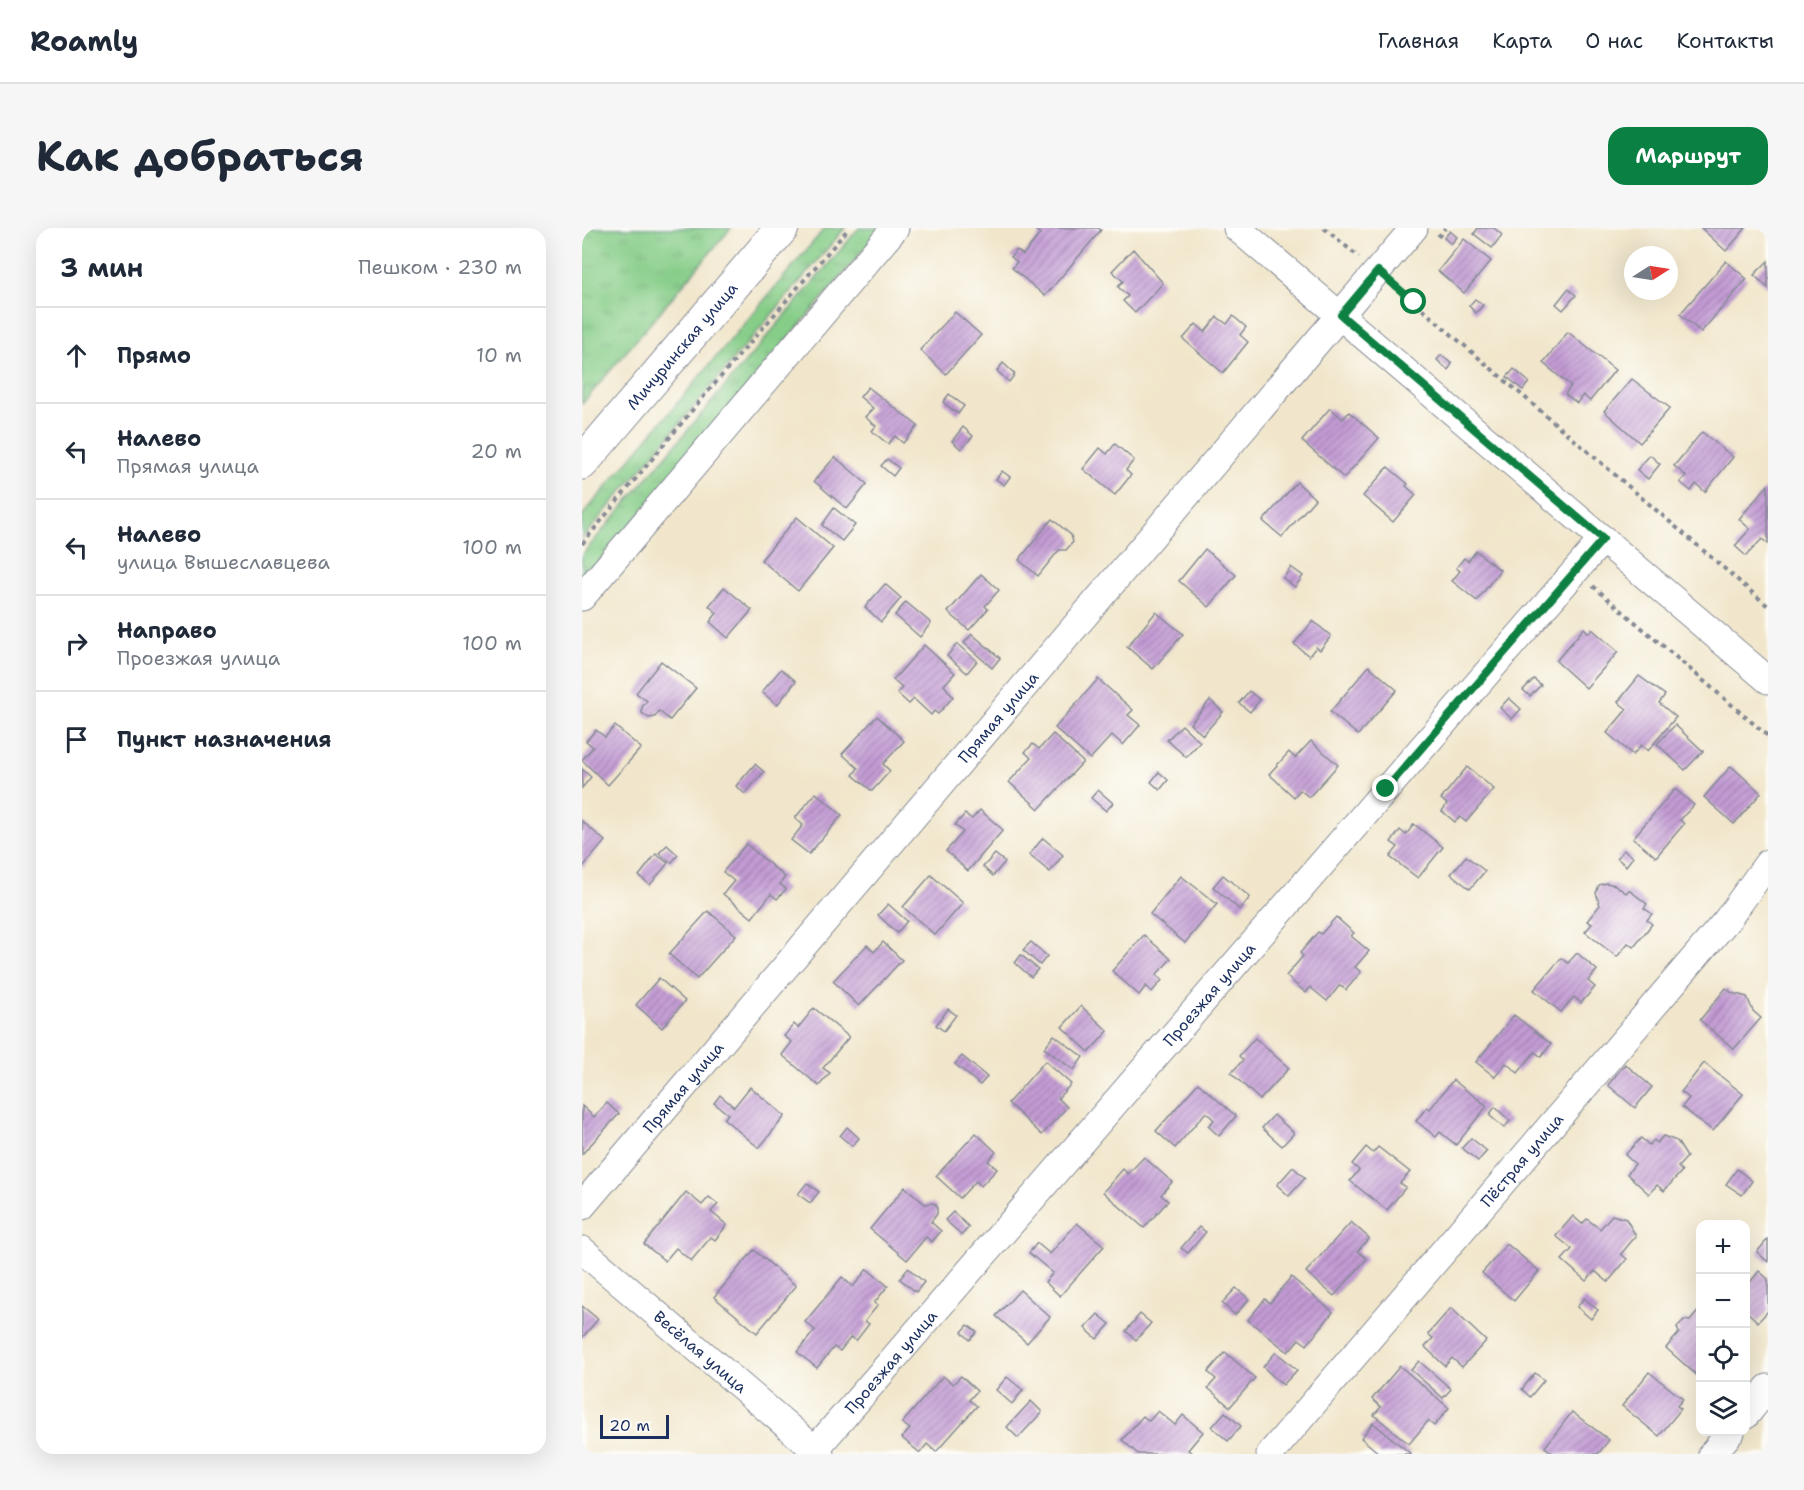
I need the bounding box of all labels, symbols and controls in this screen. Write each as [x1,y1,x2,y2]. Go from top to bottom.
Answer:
text: Roamly [30,22,138,60]
text: Главная [1378,27,1459,55]
text: Карта [1492,27,1552,55]
text: О нас [1585,27,1643,55]
text: Контакты [1676,27,1774,55]
button: Маршрут [1608,127,1768,185]
text: Как добраться [36,128,364,184]
north arrow [1624,246,1678,300]
text: 3 мин [60,250,143,285]
text: Пешком · 230 m [358,254,522,280]
street label: Мичуринская улица [622,278,742,414]
route start [1400,288,1426,314]
icon: ahead [60,339,93,372]
text: Прямо [117,341,191,370]
text: 10 m [476,342,522,368]
text: Налево [117,424,201,453]
icon: left [60,435,93,468]
text: 20 m [471,438,522,464]
text: Прямая улица [117,453,259,479]
text: Налево [117,520,201,549]
icon: left [60,531,93,564]
text: 100 m [462,534,522,560]
text: улица Вышеславцева [117,549,330,575]
text: Направо [117,616,217,645]
icon: right [60,627,93,660]
text: 100 m [462,630,522,656]
text: Проезжая улица [117,645,280,671]
street label: Прямая улица [954,667,1043,767]
icon: arrive [60,723,93,756]
text: Пункт назначения [117,725,331,754]
route end [1372,775,1398,801]
street label: Проезжая улица [1159,938,1260,1051]
street label: Прямая улица [639,1037,728,1138]
street label: Пёстрая улица [1476,1109,1568,1212]
map controls [1696,1220,1750,1436]
button: + [1696,1220,1750,1274]
button: − [1696,1274,1750,1328]
street label: Весёлая улица [649,1306,751,1398]
street label: Проезжая улица [841,1306,942,1418]
button: locate [1696,1328,1750,1382]
button: layers [1696,1382,1750,1436]
scale bar [600,1412,669,1440]
text: 20 m [609,1415,650,1436]

